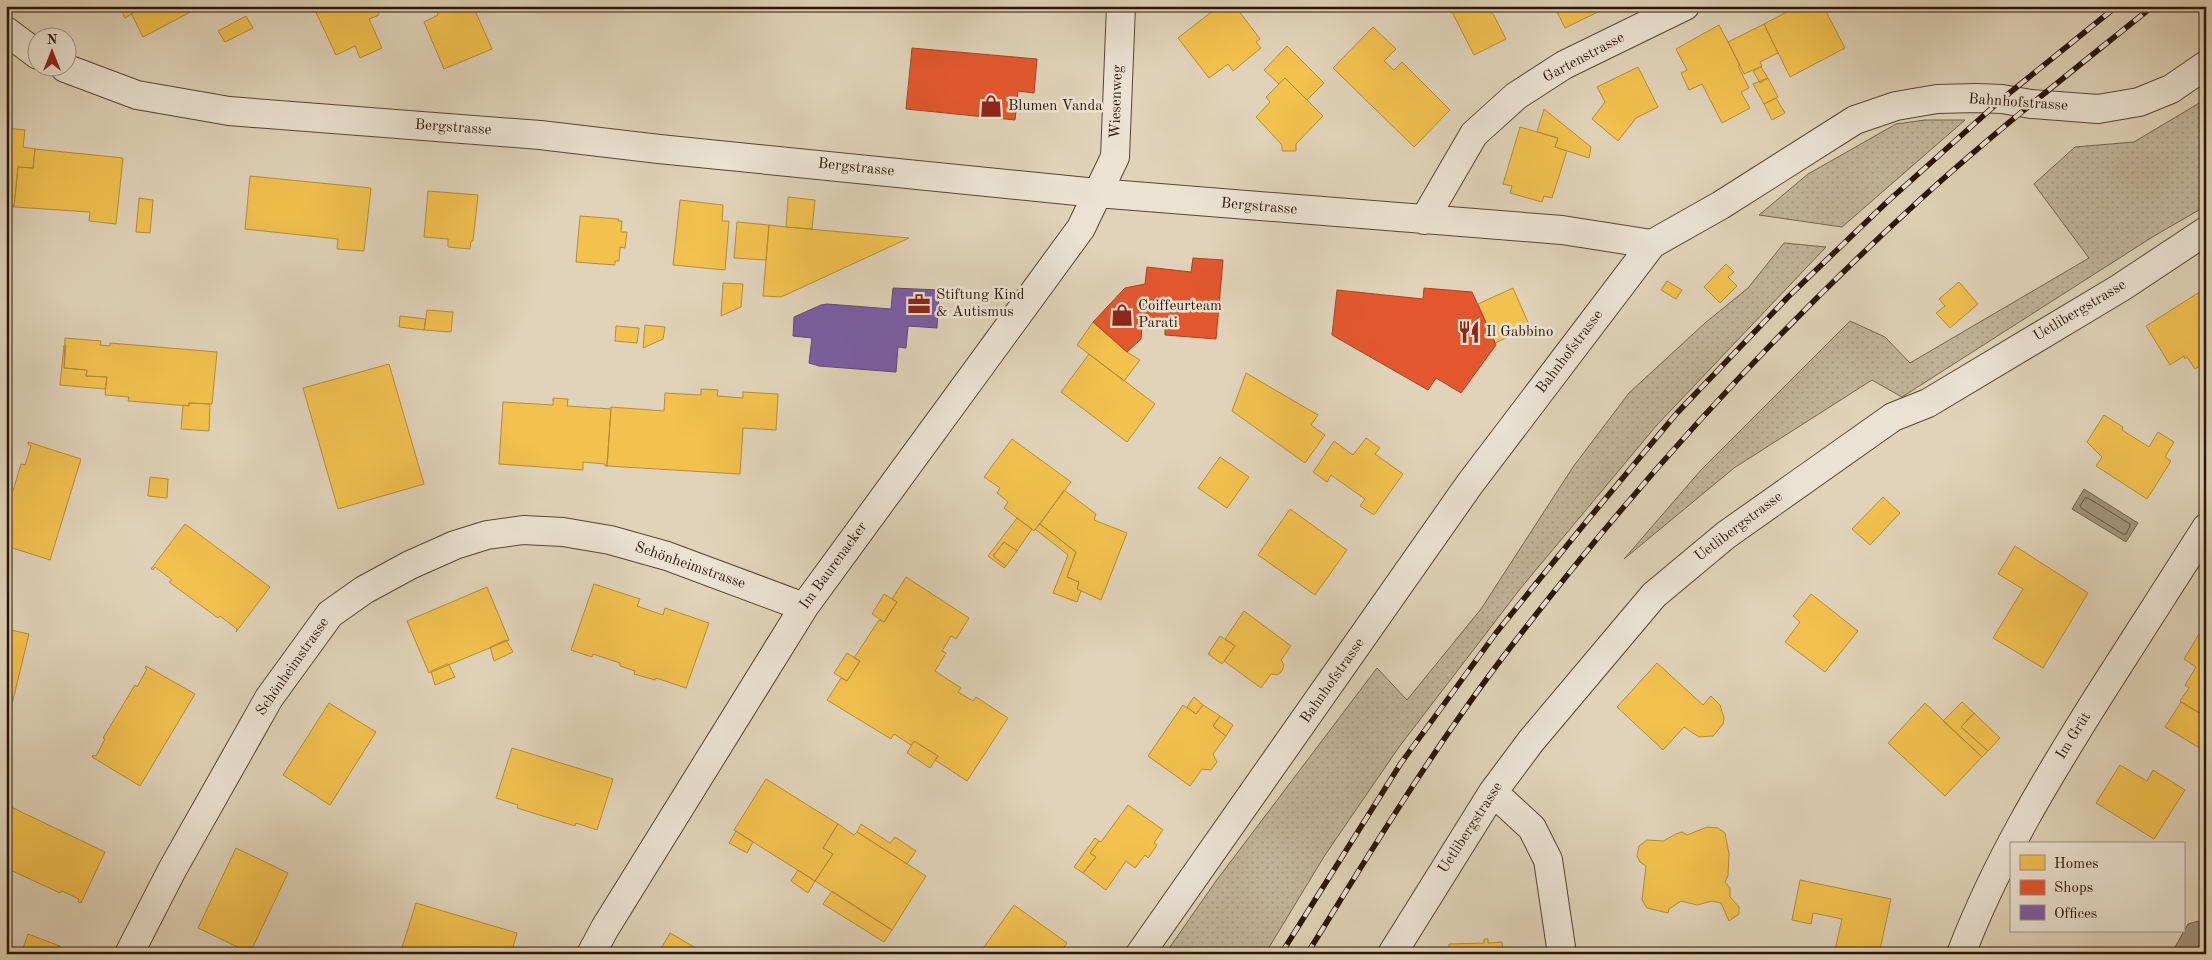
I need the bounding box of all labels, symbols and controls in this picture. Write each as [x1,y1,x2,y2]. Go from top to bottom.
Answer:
north arrow [28,28,78,78]
street label: Gartenstrasse [1541,30,1627,86]
text: N [47,33,58,47]
street label: Wiesenweg [1108,65,1126,139]
street label: Bahnhofstrasse [1968,92,2068,114]
shop icon: Blumen Vanda [978,93,1004,119]
place label: Blumen Vanda [1008,99,1103,114]
street label: Bergstrasse [414,118,492,138]
street label: Bergstrasse [817,157,895,179]
street label: Bergstrasse [1220,196,1298,218]
street label: Uetlibergstrasse [2031,277,2129,345]
place label: Stiftung Kind & Autismus [936,288,1025,320]
office icon: Stiftung Kind & Autismus [906,291,932,317]
place label: Coiffeurteam Parati [1138,299,1222,331]
shop icon: Coiffeurteam Parati [1109,302,1135,328]
street label: Bahnhofstrasse [1534,308,1606,396]
restaurant icon: Il Gabbino [1456,319,1482,345]
place label: Il Gabbino [1486,325,1553,340]
street label: Uetlibergstrasse [1692,489,1786,565]
street label: Im Baurenacker [797,520,871,612]
street label: Schönheimstrasse [633,540,747,592]
street label: Schönheimstrasse [254,615,332,719]
street label: Bahnhofstrasse [1298,636,1368,726]
street label: Im Grüt [2054,710,2094,762]
street label: Uetlibergstrasse [1436,780,1506,876]
legend [2010,842,2184,932]
text: Homes [2054,857,2099,872]
text: Shops [2054,881,2093,896]
text: Offices [2054,907,2097,922]

